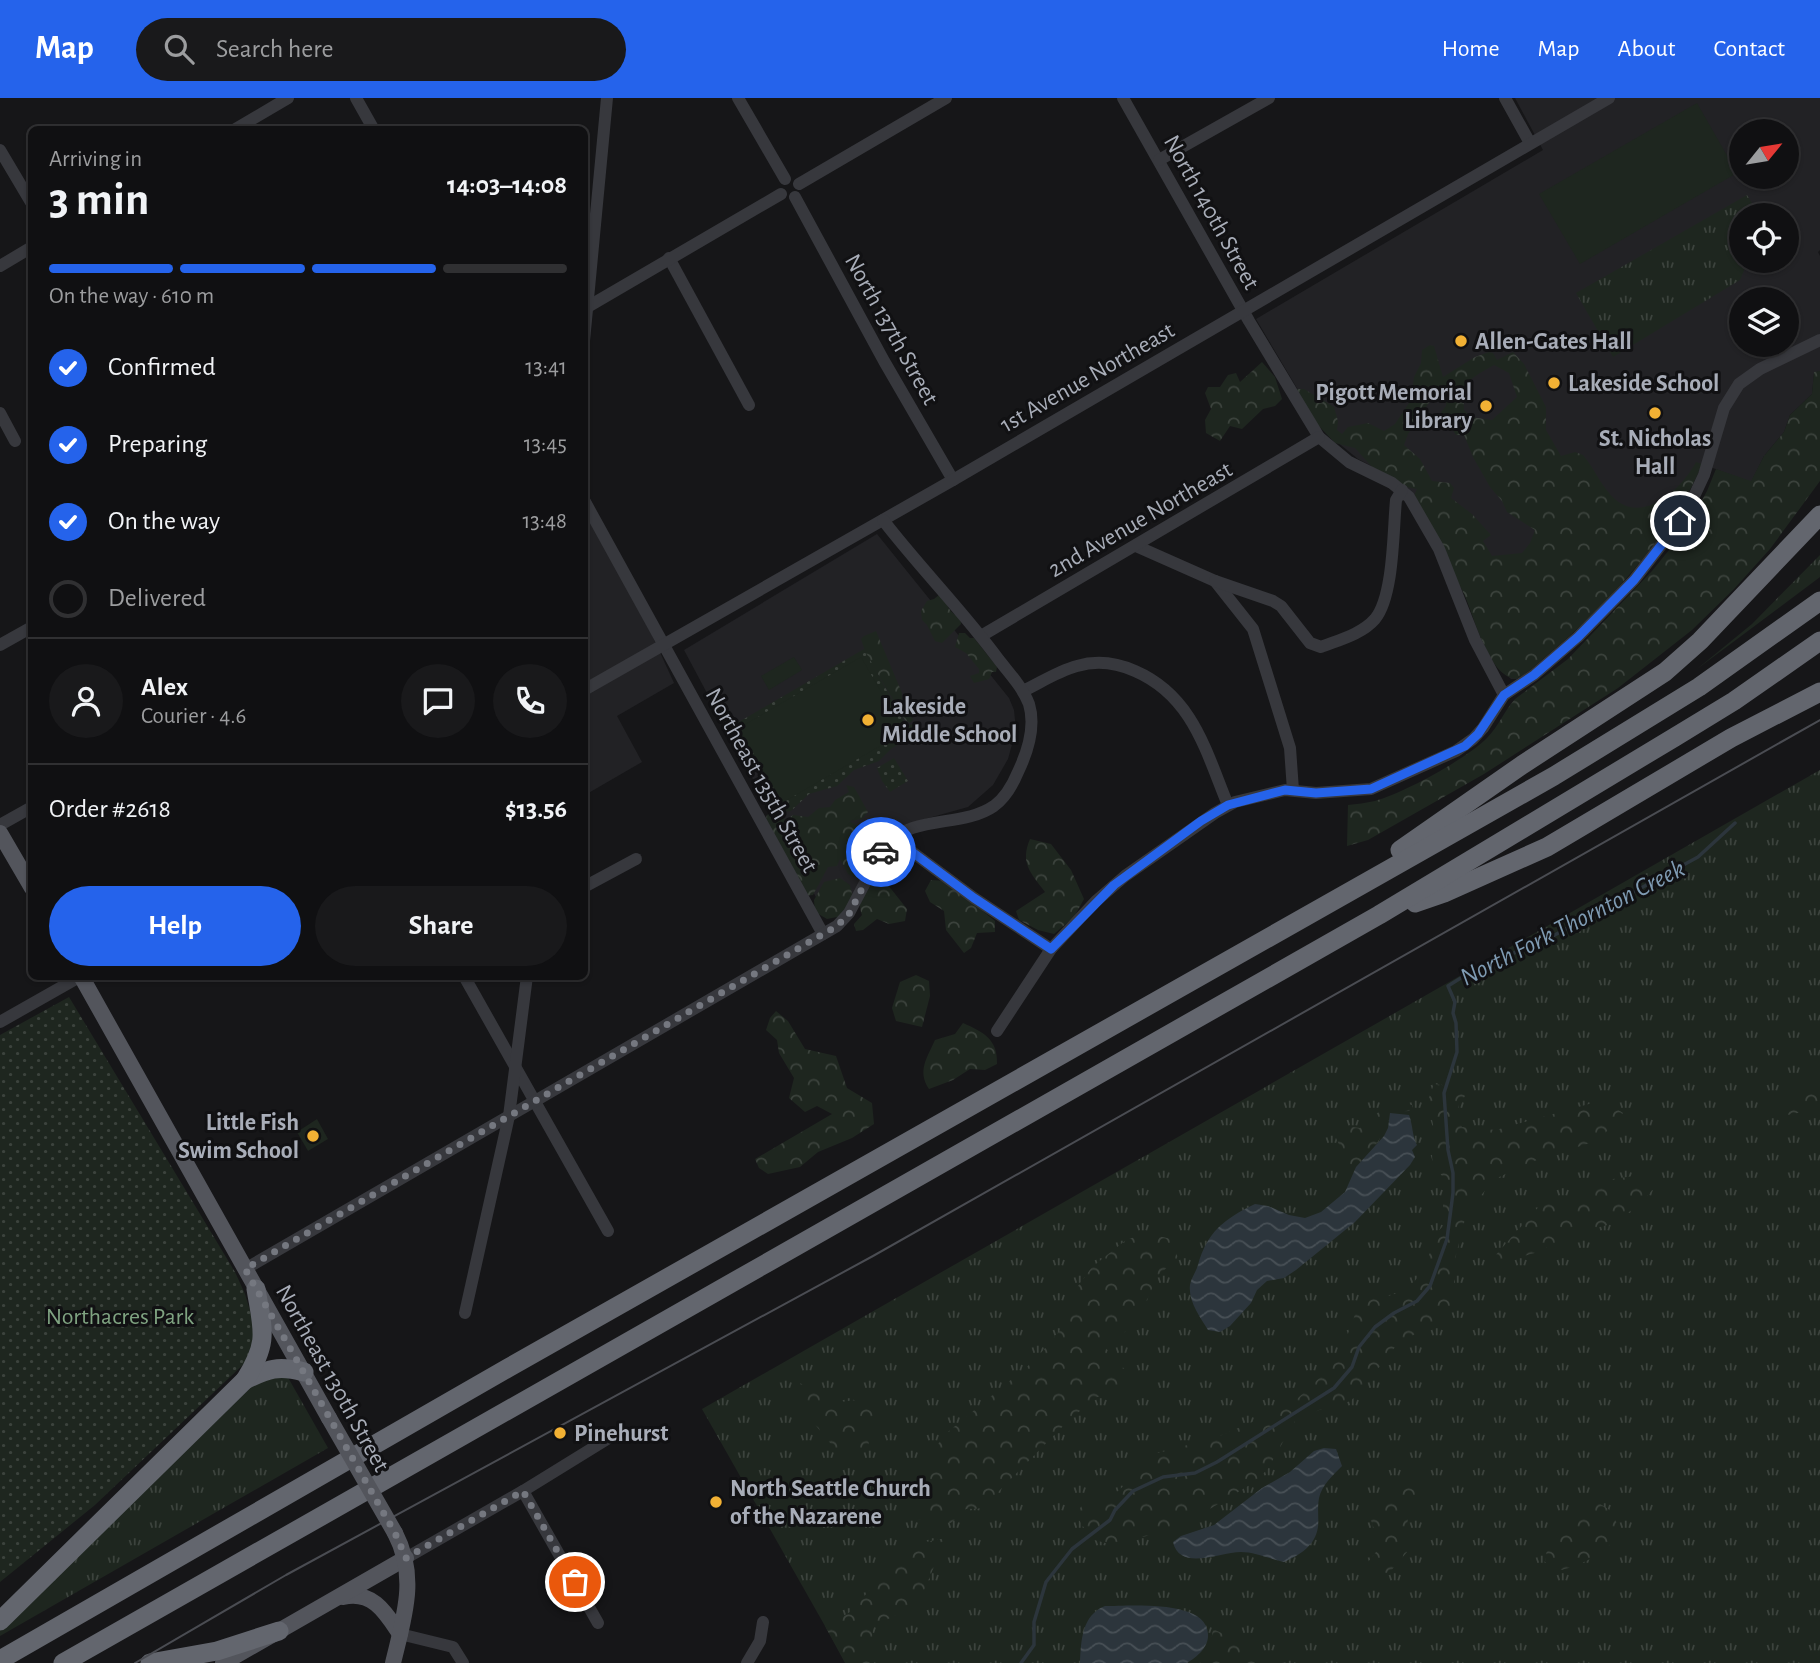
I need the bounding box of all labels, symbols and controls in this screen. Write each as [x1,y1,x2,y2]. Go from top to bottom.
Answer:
search box [136,18,626,81]
icon: search [160,30,198,68]
text: Map [35,32,94,65]
text: Search here [216,36,334,62]
text: Home [1442,37,1500,61]
text: Map [1538,37,1580,61]
text: About [1618,37,1675,61]
text: Contact [1713,37,1785,61]
north arrow [1729,119,1799,189]
map controls [1729,119,1799,357]
street label: North 140th Street [1159,131,1264,294]
text: Arriving in [49,148,142,171]
text: 14:03–14:08 [447,172,567,198]
text: 3 min [49,177,149,223]
button: locate [1729,203,1799,273]
street label: North 137th Street [840,250,943,409]
text: On the way · 610 m [49,285,214,308]
button: layers [1729,287,1799,357]
street label: 1st Avenue Northeast [996,318,1179,437]
place label: Allen-Gates Hall [1475,330,1632,354]
marker: Allen-Gates Hall [1453,333,1469,349]
icon: check [49,349,87,387]
text: Confirmed [108,354,216,380]
text: 13:41 [525,356,567,379]
place label: Lakeside School [1568,372,1719,396]
marker: Lakeside School [1546,375,1562,391]
place label: Pigott Memorial Library [1315,381,1472,433]
marker: Pigott Memorial Library [1478,398,1494,414]
marker: St. Nicholas Hall [1647,405,1663,421]
icon: check [49,426,87,464]
place label: St. Nicholas Hall [1599,427,1711,479]
text: Preparing [108,431,207,457]
text: 13:45 [524,433,567,456]
street label: 2nd Avenue Northeast [1045,457,1237,582]
pin [1650,491,1710,551]
icon: home [1661,502,1699,540]
icon: check [49,503,87,541]
text: On the way [108,508,220,534]
text: 13:48 [522,510,567,533]
text: Delivered [108,585,206,611]
button: person [49,664,123,738]
button: chat [401,664,475,738]
button: phone [493,664,567,738]
text: Alex [141,674,188,700]
street label: Northeast 135th Street [701,684,822,877]
place label: Lakeside Middle School [882,695,1017,747]
text: Courier · 4.6 [141,705,246,728]
marker: Lakeside Middle School [860,712,876,728]
text: Order #2618 [49,796,171,822]
text: $13.56 [505,796,567,822]
courier [846,817,916,887]
icon: car [862,833,900,871]
water label: North Fork Thornton Creek [1456,855,1689,991]
button: Help [49,886,301,966]
button: Share [315,886,567,966]
place label: Little Fish Swim School [178,1111,299,1163]
marker: Little Fish Swim School [305,1128,321,1144]
street label: Northeast 130th Street [271,1281,394,1476]
park label: Northacres Park [46,1305,194,1329]
place label: Pinehurst [574,1422,668,1446]
marker: Pinehurst [552,1425,568,1441]
place label: North Seattle Church of the Nazarene [730,1477,931,1529]
marker: North Seattle Church of the Nazarene [708,1494,724,1510]
pin [545,1552,605,1612]
icon: bag [556,1563,594,1601]

